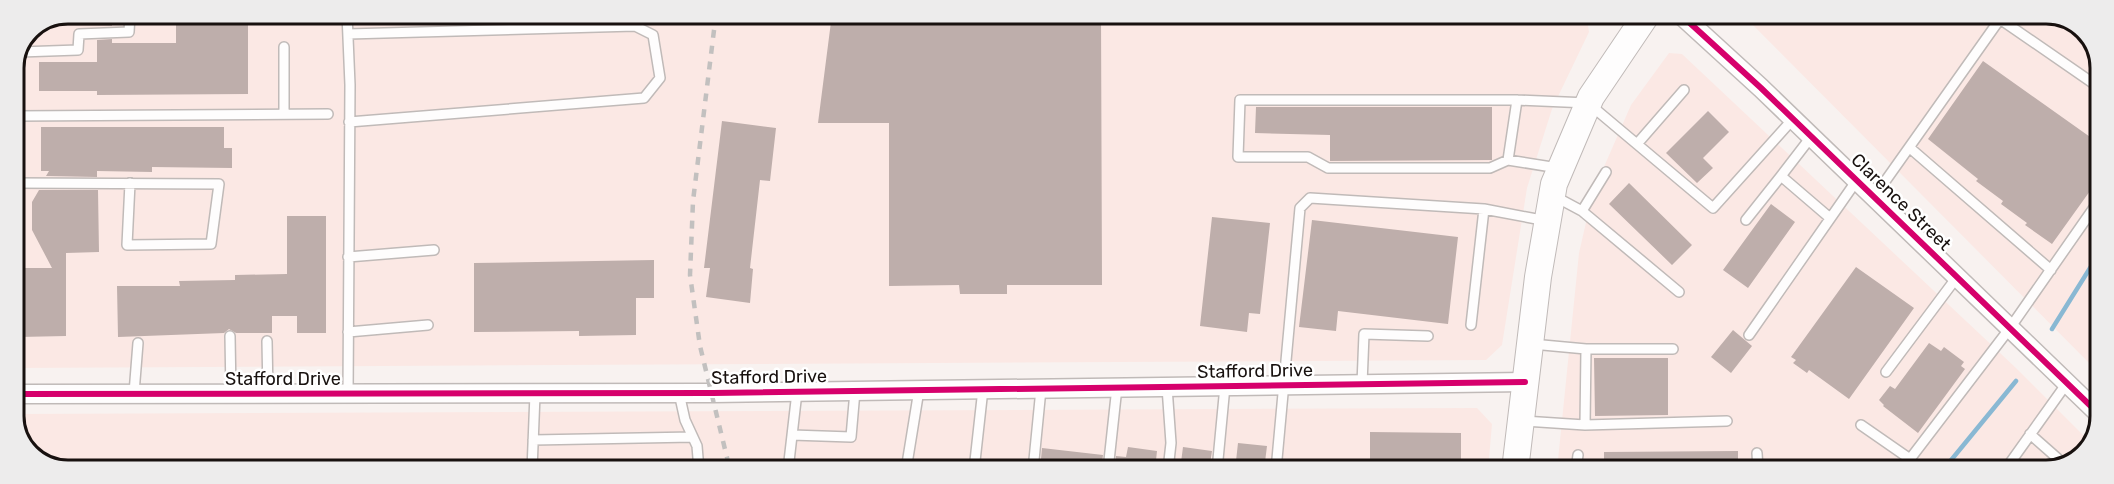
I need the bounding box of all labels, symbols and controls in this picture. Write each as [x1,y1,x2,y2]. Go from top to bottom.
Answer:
street label: Clarence Street [1846,149,1956,255]
street label: Stafford Drive [1197,359,1313,383]
street label: Stafford Drive [711,365,827,389]
street label: Stafford Drive [225,368,341,390]

